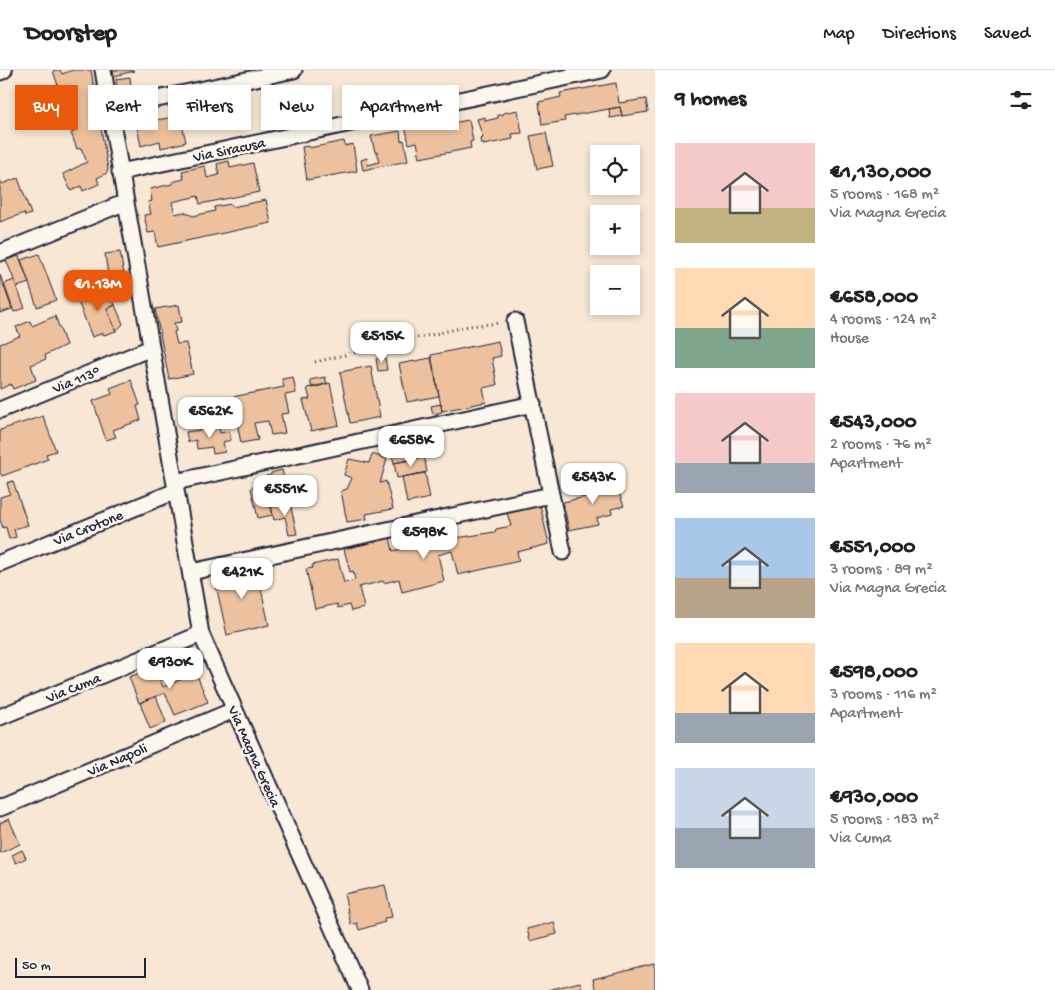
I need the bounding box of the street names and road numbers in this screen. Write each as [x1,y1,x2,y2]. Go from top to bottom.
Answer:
street label: Via Siracusa [191,134,268,168]
street label: Via 113° [49,363,104,399]
street label: Via Crotone [50,507,126,551]
street label: Via Cuma [43,669,104,708]
street label: Via Magna Grecia [222,702,284,811]
street label: Via Napoli [84,740,150,782]

